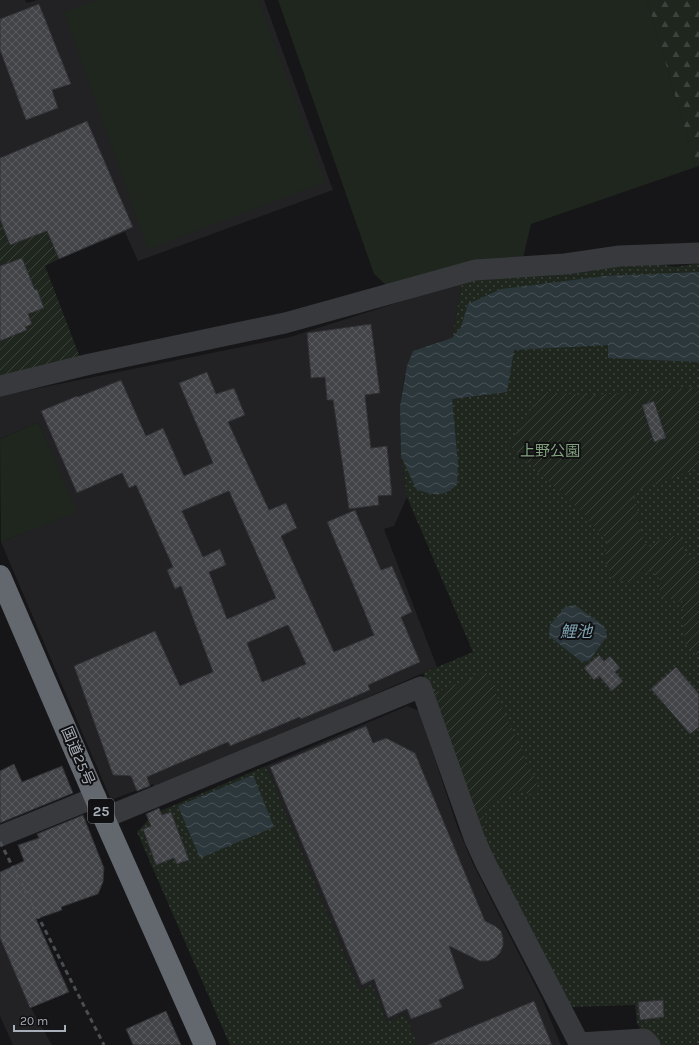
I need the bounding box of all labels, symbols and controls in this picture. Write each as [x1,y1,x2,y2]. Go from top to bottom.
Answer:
park label: 上野公園 [520,442,580,460]
water label: 鯉池 [560,622,594,641]
street label: 国道25号 [58,724,98,788]
road number: 25 [88,799,114,823]
scale bar [14,1007,65,1033]
text: 20 m [20,1014,48,1028]

